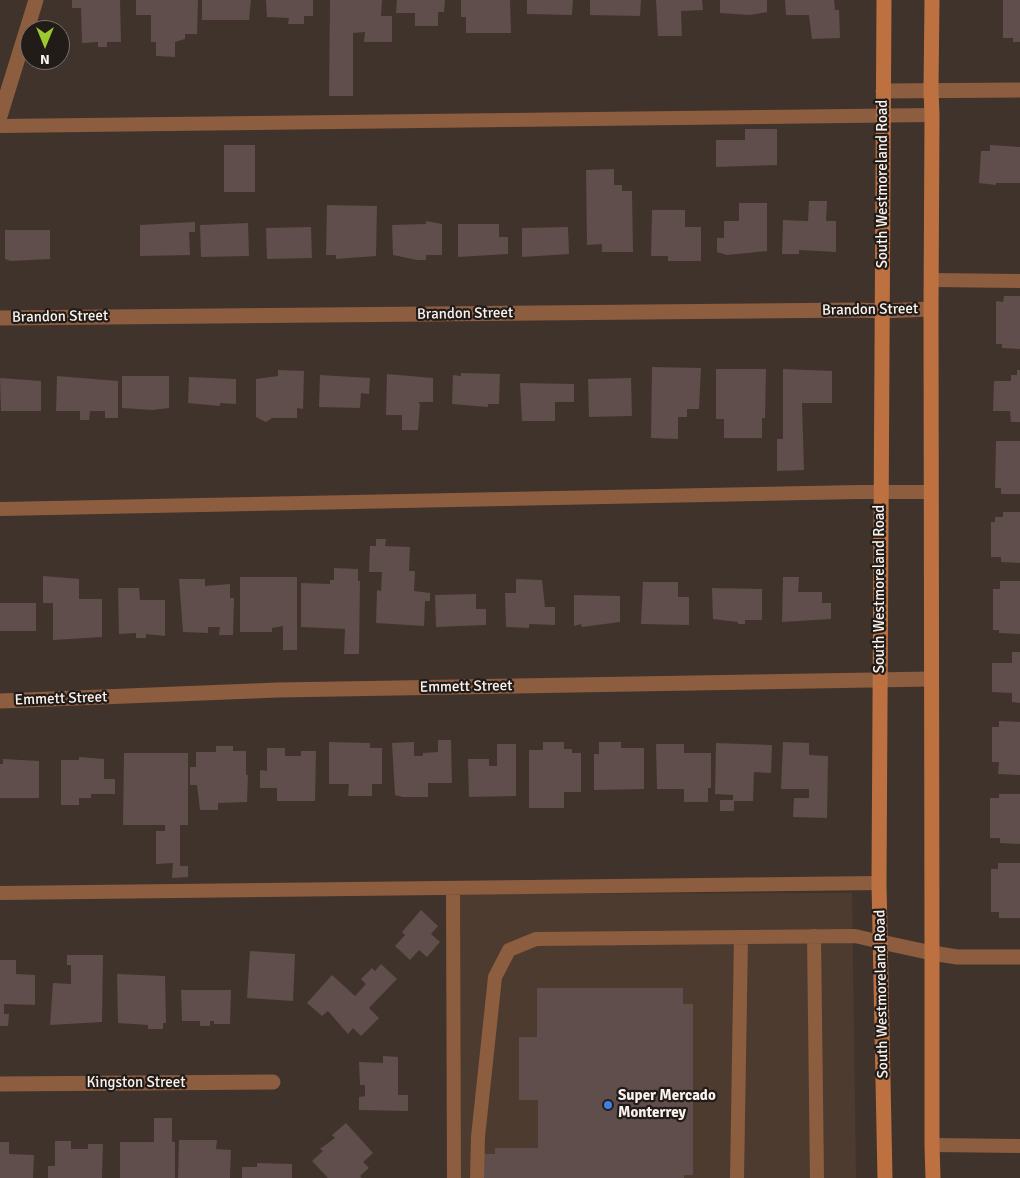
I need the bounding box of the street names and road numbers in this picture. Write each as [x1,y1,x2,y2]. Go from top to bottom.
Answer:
street label: South Westmoreland Road [874,100,892,268]
street label: Brandon Street [822,300,918,320]
street label: Brandon Street [417,304,513,324]
street label: Brandon Street [12,307,108,327]
street label: South Westmoreland Road [871,505,889,673]
street label: Emmett Street [419,677,513,697]
street label: Emmett Street [14,688,108,710]
street label: South Westmoreland Road [872,910,892,1078]
street label: Kingston Street [86,1074,186,1092]

